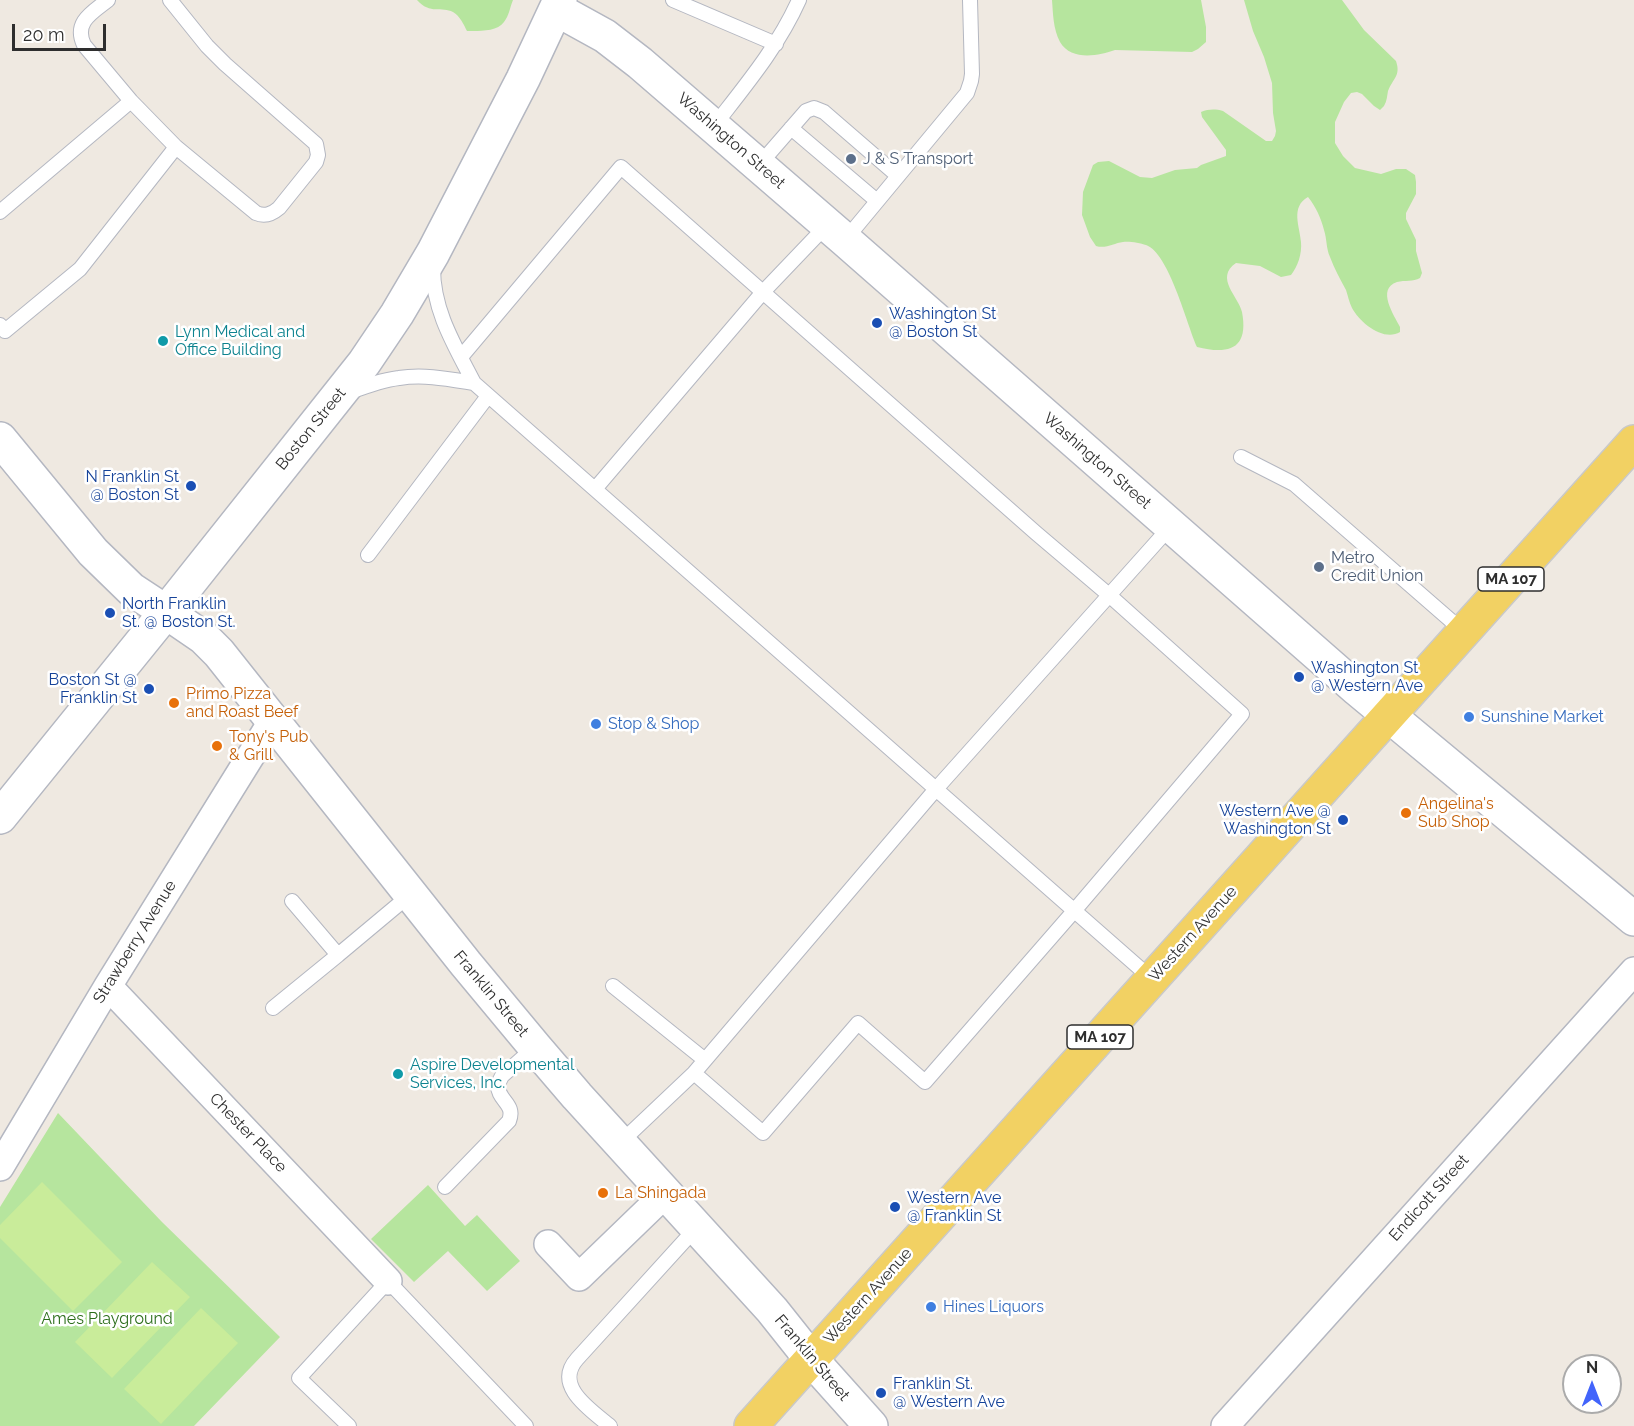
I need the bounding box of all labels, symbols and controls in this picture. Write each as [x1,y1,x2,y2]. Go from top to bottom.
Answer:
scale bar [15,12,110,50]
text: 20 m [23,24,65,45]
street label: Washington Street [673,89,789,193]
place label: J & S Transport [863,149,973,169]
marker: J & S Transport [844,152,858,166]
place label: Washington St @ Boston St [889,304,996,342]
marker: Washington St @ Boston St [870,316,884,330]
place label: Lynn Medical and Office Building [175,322,305,360]
marker: Lynn Medical and Office Building [156,334,170,348]
street label: Boston Street [272,384,350,474]
street label: Washington Street [1039,409,1155,513]
place label: N Franklin St @ Boston St [85,467,179,505]
marker: N Franklin St @ Boston St [184,479,198,493]
place label: Metro Credit Union [1331,548,1423,586]
marker: Metro Credit Union [1312,560,1326,574]
road number: MA 107 [1478,567,1544,591]
place label: North Franklin St. @ Boston St. [122,594,236,632]
marker: North Franklin St. @ Boston St. [103,606,117,620]
place label: Washington St @ Western Ave [1311,658,1423,696]
place label: Boston St @ Franklin St [49,670,137,708]
marker: Washington St @ Western Ave [1292,670,1306,684]
marker: Boston St @ Franklin St [142,682,156,696]
place label: Primo Pizza and Roast Beef [186,684,298,722]
marker: Primo Pizza and Roast Beef [167,696,181,710]
place label: Sunshine Market [1481,707,1604,727]
marker: Sunshine Market [1462,710,1476,724]
place label: Stop & Shop [608,714,699,734]
marker: Stop & Shop [589,717,603,731]
place label: Tony's Pub & Grill [229,727,308,765]
marker: Tony's Pub & Grill [210,739,224,753]
place label: Angelina's Sub Shop [1418,794,1494,832]
place label: Western Ave @ Washington St [1219,801,1331,839]
marker: Angelina's Sub Shop [1399,806,1413,820]
marker: Western Ave @ Washington St [1336,813,1350,827]
street label: Strawberry Avenue [89,877,181,1007]
street label: Western Avenue [1145,882,1241,986]
street label: Franklin Street [449,947,533,1041]
road number: MA 107 [1067,1025,1133,1049]
place label: Aspire Developmental Services, Inc. [410,1055,574,1093]
marker: Aspire Developmental Services, Inc. [391,1067,405,1081]
street label: Chester Place [205,1089,291,1177]
street label: Endicott Street [1385,1151,1473,1245]
place label: La Shingada [615,1183,706,1203]
marker: La Shingada [596,1186,610,1200]
place label: Western Ave @ Franklin St [907,1188,1002,1226]
marker: Western Ave @ Franklin St [888,1200,902,1214]
street label: Western Avenue [820,1244,916,1348]
place label: Hines Liquors [943,1297,1044,1317]
marker: Hines Liquors [924,1300,938,1314]
park label: Ames Playground [41,1309,173,1329]
street label: Franklin Street [770,1311,854,1405]
north arrow [1562,1354,1622,1414]
text: N [1586,1358,1598,1377]
place label: Franklin St. @ Western Ave [893,1374,1005,1412]
marker: Franklin St. @ Western Ave [874,1386,888,1400]

